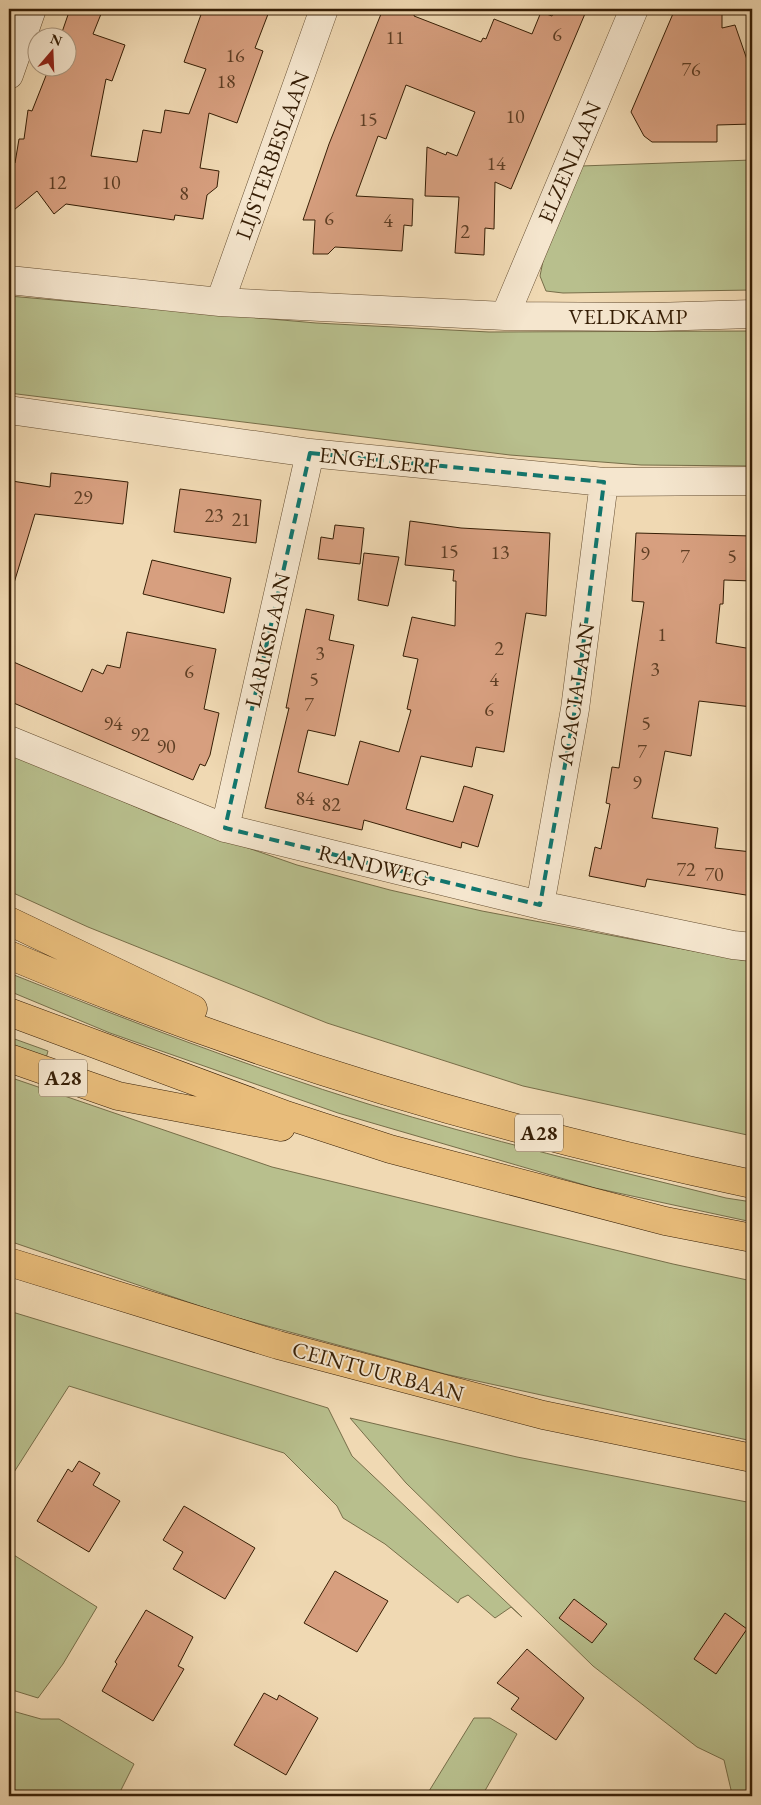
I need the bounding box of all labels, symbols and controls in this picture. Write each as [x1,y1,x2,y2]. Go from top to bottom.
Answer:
house number: 6 [552,21,562,47]
house number: 11 [385,24,405,50]
north arrow [28,28,78,78]
text: N [48,29,65,50]
house number: 16 [225,42,245,68]
house number: 76 [681,56,701,82]
street label: LIJSTERBESLAAN [229,66,317,243]
house number: 18 [216,68,236,94]
street label: ELZENLAAN [531,97,608,227]
house number: 10 [505,103,525,129]
house number: 15 [358,106,378,132]
house number: 14 [486,150,506,176]
house number: 12 [47,169,67,195]
house number: 10 [101,169,121,195]
house number: 8 [179,180,189,206]
house number: 6 [324,205,334,231]
house number: 4 [383,207,393,233]
house number: 2 [460,218,470,244]
street label: VELDKAMP [569,302,687,331]
street label: ENGELSERF [317,440,440,481]
house number: 29 [73,484,93,510]
house number: 23 [204,502,224,528]
house number: 21 [231,506,251,532]
house number: 15 [439,538,459,564]
house number: 13 [490,539,510,565]
house number: 9 [640,540,650,566]
house number: 7 [680,543,690,569]
house number: 5 [727,543,737,569]
street label: LARIKSLAAN [238,569,297,710]
street label: ACACIALAAN [550,620,601,768]
house number: 1 [657,621,667,647]
house number: 2 [494,635,504,661]
house number: 3 [315,640,325,666]
house number: 3 [650,656,660,682]
house number: 6 [184,658,194,684]
house number: 5 [309,666,319,692]
house number: 4 [489,666,499,692]
house number: 7 [304,691,314,717]
house number: 6 [484,696,494,722]
house number: 94 [103,710,123,736]
house number: 5 [641,710,651,736]
house number: 92 [130,721,150,747]
house number: 90 [156,733,176,759]
house number: 7 [637,738,647,764]
house number: 9 [632,769,642,795]
house number: 84 [295,785,315,811]
house number: 82 [321,791,341,817]
street label: RANDWEG [315,838,433,893]
house number: 72 [676,856,696,882]
house number: 70 [704,861,724,887]
road number: A28 [39,1060,87,1096]
road number: A28 [515,1114,563,1152]
street label: CEINTUURBAAN [289,1335,467,1408]

